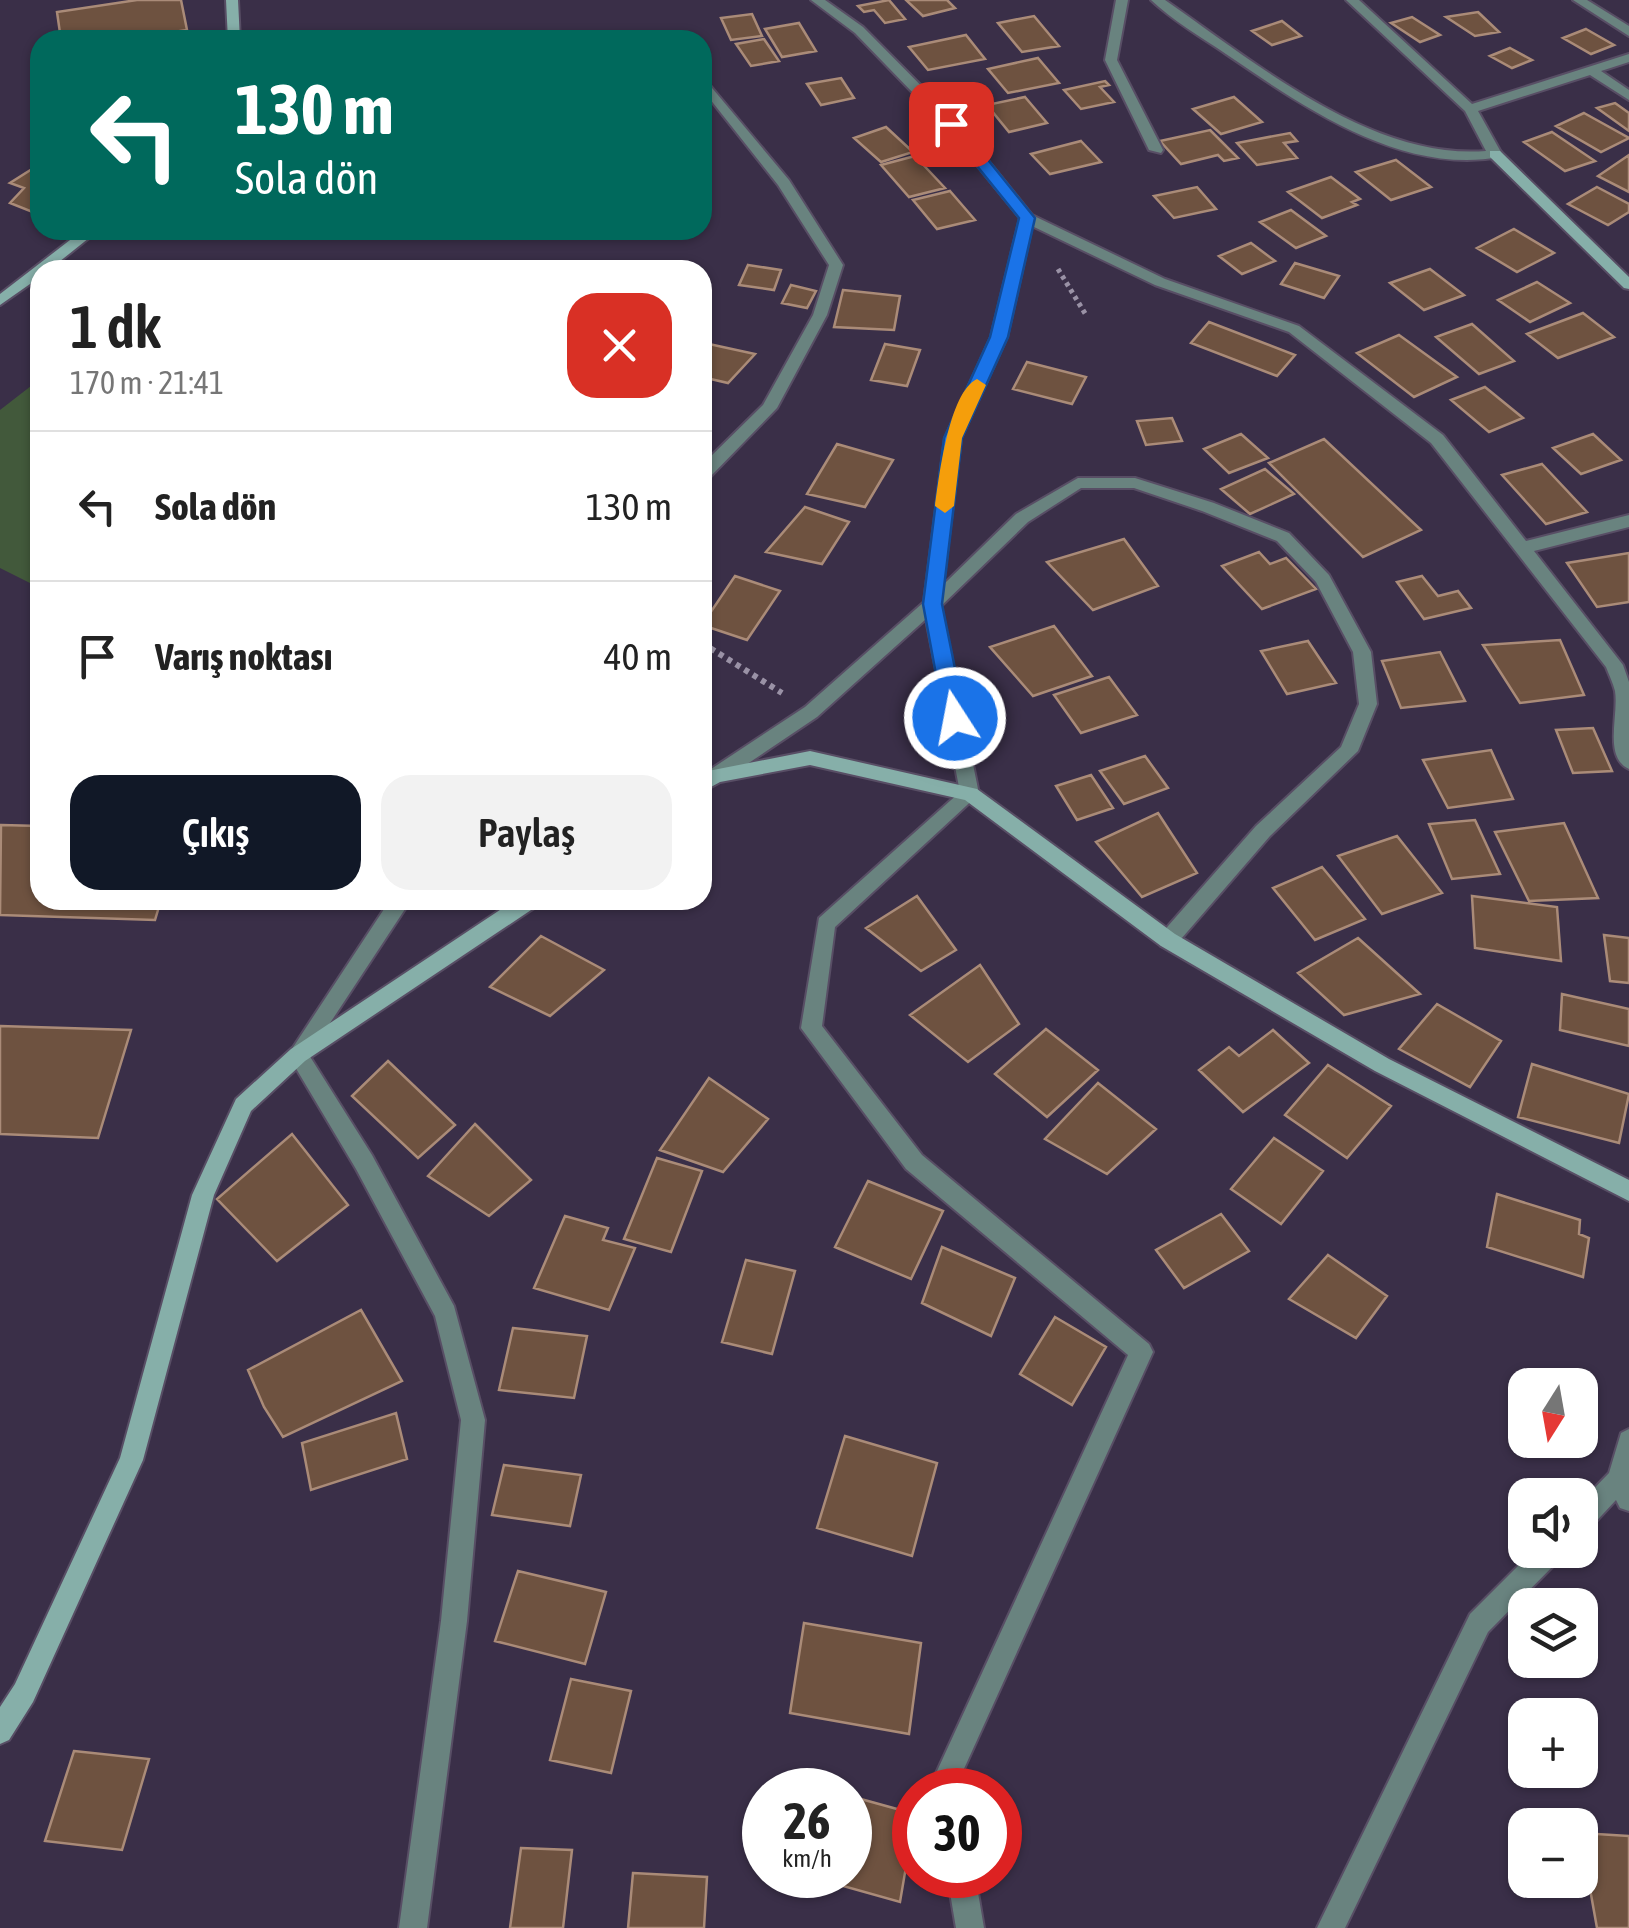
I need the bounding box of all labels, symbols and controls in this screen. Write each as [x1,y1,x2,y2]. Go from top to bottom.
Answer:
text: 130 m [235,69,394,149]
icon: left [70,70,200,200]
pin [909,82,994,167]
icon: arrive [924,97,979,152]
text: Sola dön [235,152,378,204]
text: 1 dk [70,292,161,361]
button: close [567,293,672,398]
text: 170 m · 21:41 [70,364,224,401]
icon: left [70,479,125,534]
text: Sola dön [155,485,276,528]
text: 130 m [586,485,672,528]
icon: arrive [70,629,125,684]
text: Varış noktası [155,635,333,678]
text: 40 m [604,635,672,678]
position arrow [903,666,1007,770]
button: Çıkış [70,775,361,890]
button: Paylaş [381,775,672,890]
north arrow [1508,1368,1598,1458]
map controls [1508,1368,1598,1898]
button: sound [1508,1478,1598,1568]
button: layers [1508,1588,1598,1678]
button: + [1508,1698,1598,1788]
speed limit sign: 30 [892,1768,1022,1898]
text: 26 [783,1792,830,1850]
button: − [1508,1808,1598,1898]
text: km/h [782,1844,832,1872]

